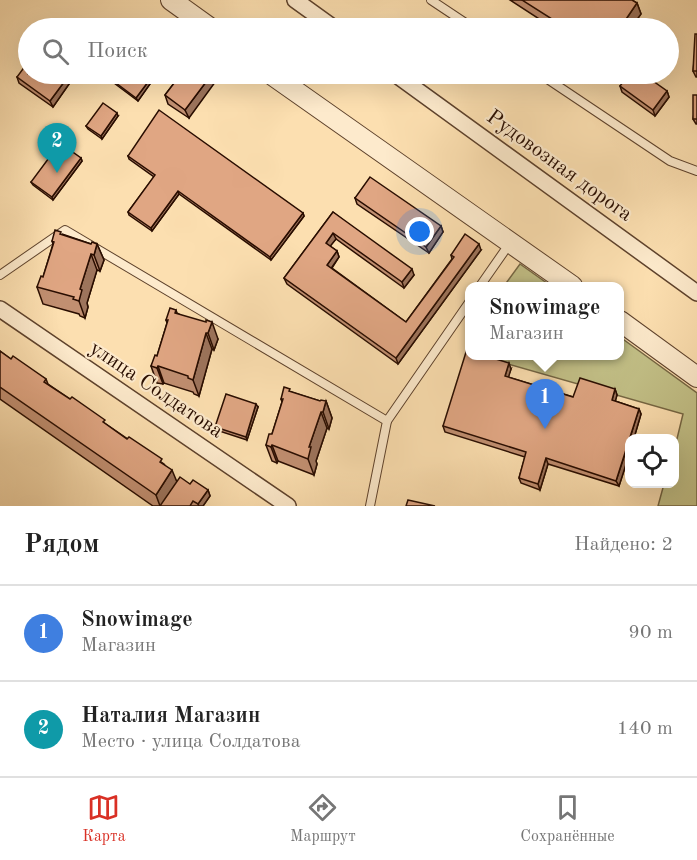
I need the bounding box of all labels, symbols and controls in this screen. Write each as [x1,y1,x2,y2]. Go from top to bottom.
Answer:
search box [18,18,679,84]
icon: search [39,35,72,68]
text: Поиск [87,40,148,62]
street label: Рудовозная дорога [482,106,636,226]
pin: 2 [38,124,76,173]
your location [405,217,434,246]
popup [465,282,624,360]
text: Snowimage [489,297,600,319]
text: Магазин [489,324,564,344]
street label: улица Солдатова [85,338,227,442]
pin: 1 [526,380,564,429]
map controls [625,434,679,488]
button: locate [625,434,679,488]
text: Рядом [24,532,99,558]
text: Найдено: 2 [574,535,673,555]
text: Snowimage [81,609,193,631]
text: 1 [38,623,49,643]
text: 90 m [628,623,673,643]
text: Магазин [81,636,156,656]
text: Наталия Магазин [81,705,260,727]
text: 2 [38,719,49,739]
text: 140 m [617,719,673,739]
text: Место · улица Солдатова [81,732,301,752]
tab: Карта [82,791,126,847]
tab: Маршрут [290,791,356,847]
tab: Сохранённые [520,791,615,847]

